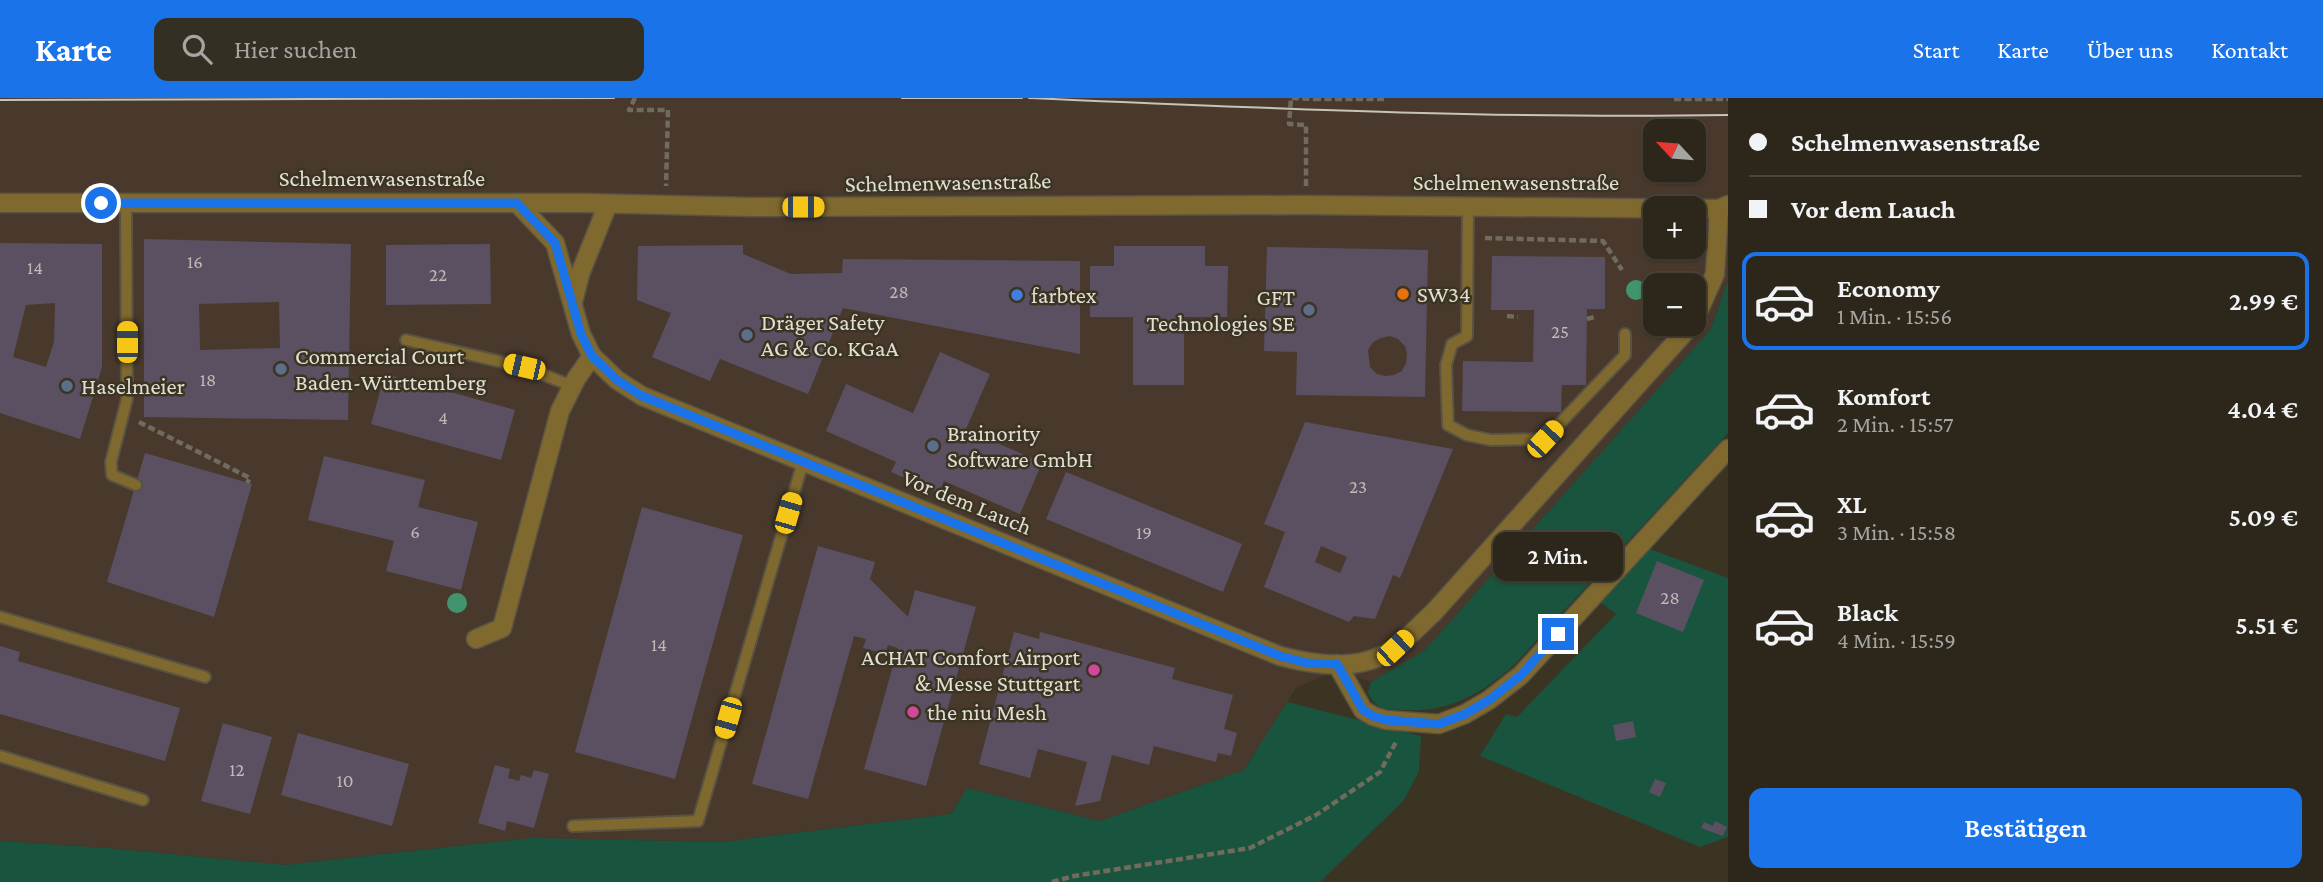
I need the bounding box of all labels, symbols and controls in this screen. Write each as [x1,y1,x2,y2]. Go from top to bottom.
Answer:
search box [154,18,644,81]
icon: search [178,30,216,68]
text: Karte [35,31,112,68]
text: Hier suchen [234,35,357,64]
text: Start [1913,36,1959,63]
text: Karte [1997,36,2049,63]
text: Über uns [2087,36,2173,63]
text: Kontakt [2211,36,2288,63]
north arrow [1643,119,1706,182]
map controls [1643,119,1706,336]
text: Schelmenwasenstraße [1791,128,2040,157]
street label: Schelmenwasenstraße [279,165,485,191]
street label: Schelmenwasenstraße [845,167,1051,197]
street label: Schelmenwasenstraße [1413,169,1619,195]
route start [85,187,117,219]
text: Vor dem Lauch [1791,195,1955,224]
button: + [1643,196,1706,259]
car [783,197,825,218]
house number: 16 [187,251,203,272]
house number: 14 [27,257,43,278]
house number: 22 [429,264,447,285]
icon: car [1753,270,1816,333]
button: − [1643,273,1706,336]
text: Economy [1837,274,1940,303]
house number: 28 [889,281,909,302]
place label: SW34 [1417,281,1471,307]
place label: farbtex [1031,282,1097,308]
place label: GFT Technologies SE [1146,284,1295,336]
marker: SW34 [1395,286,1411,302]
marker: farbtex [1009,287,1025,303]
text: 2.99 € [2229,287,2298,316]
marker: GFT Technologies SE [1301,302,1317,318]
text: 1 Min. · 15:56 [1837,303,1952,329]
place label: Dräger Safety AG & Co. KGaA [761,309,899,361]
car [117,321,138,363]
house number: 25 [1551,321,1569,342]
marker: Dräger Safety AG & Co. KGaA [739,327,755,343]
place label: Commercial Court Baden-Württemberg [295,343,486,395]
car [502,352,547,382]
marker: Commercial Court Baden-Württemberg [273,361,289,377]
house number: 18 [200,369,216,390]
place label: Haselmeier [81,373,185,399]
marker: Haselmeier [59,378,75,394]
icon: car [1753,378,1816,441]
text: Komfort [1837,382,1930,411]
text: 4.04 € [2227,395,2298,424]
house number: 4 [438,407,448,428]
text: 2 Min. · 15:57 [1837,411,1954,437]
car [1523,416,1568,462]
place label: Brainority Software GmbH [947,420,1093,472]
marker: Brainority Software GmbH [925,438,941,454]
street label: Vor dem Lauch [899,464,1035,540]
house number: 23 [1349,476,1367,497]
icon: car [1753,486,1816,549]
car [773,490,804,536]
text: XL [1837,490,1866,519]
text: 5.09 € [2229,503,2298,532]
text: 3 Min. · 15:58 [1837,519,1956,545]
house number: 6 [410,521,420,542]
house number: 19 [1136,522,1152,543]
callout: 2 Min. [1493,532,1623,582]
text: 2 Min. [1528,543,1588,569]
house number: 28 [1660,587,1680,608]
icon: car [1753,594,1816,657]
text: Black [1837,598,1898,627]
text: 5.51 € [2235,611,2298,640]
route end [1542,618,1574,650]
car [1373,626,1418,670]
text: 4 Min. · 15:59 [1837,627,1956,653]
house number: 14 [651,634,667,655]
place label: ACHAT Comfort Airport & Messe Stuttgart [861,644,1080,696]
marker: ACHAT Comfort Airport & Messe Stuttgart [1086,662,1102,678]
car [713,695,744,741]
place label: the niu Mesh [927,699,1047,725]
marker: the niu Mesh [905,704,921,720]
house number: 12 [229,759,245,780]
house number: 10 [336,770,354,791]
button: Bestätigen [1749,788,2302,868]

